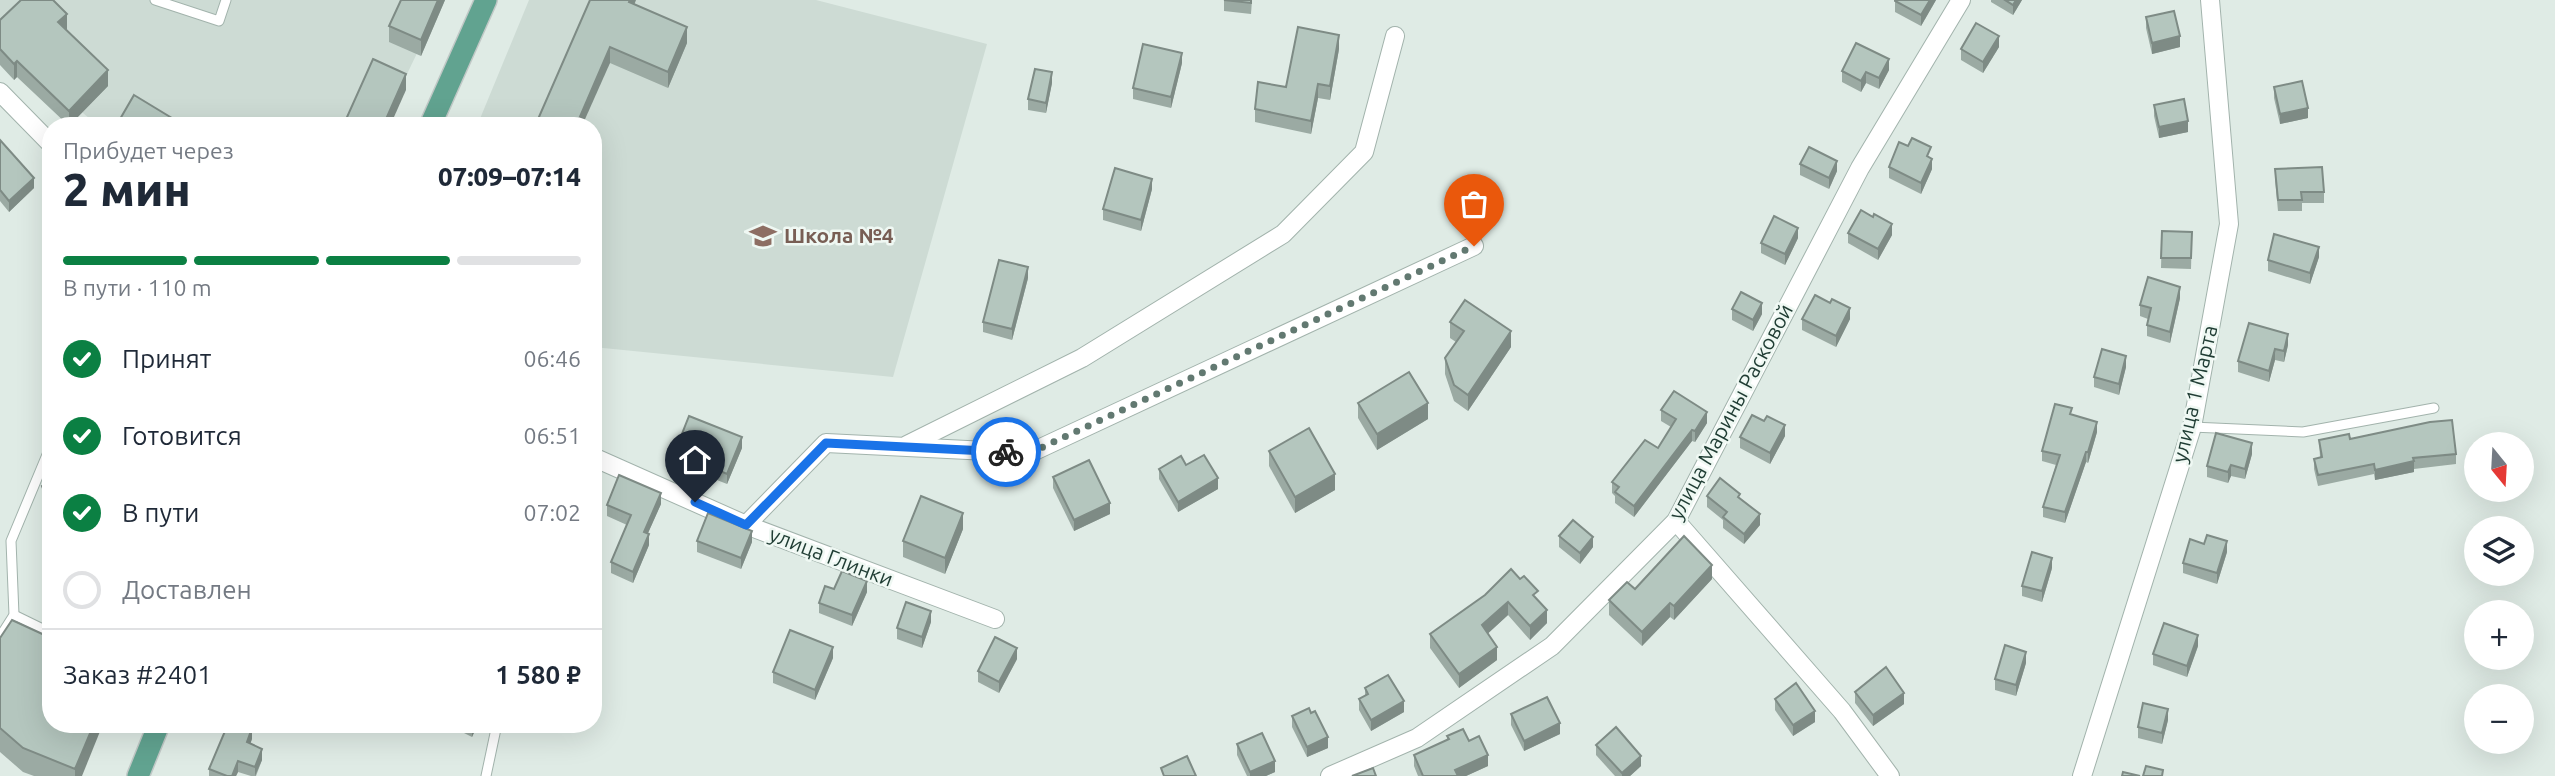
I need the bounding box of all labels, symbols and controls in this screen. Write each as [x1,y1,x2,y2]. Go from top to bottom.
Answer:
text: Прибудет через [63,138,234,163]
text: 07:09–07:14 [438,162,581,191]
text: 2 мин [63,163,191,215]
pin [1444,174,1504,246]
icon: bag [1455,185,1493,223]
school or university icon: Школа №4 [748,221,778,251]
place label: Школа №4 [784,223,894,247]
text: В пути · 110 m [63,275,212,300]
street label: улица Марины Расковой [1663,300,1797,523]
street label: улица 1 Марта [2167,323,2222,465]
icon: check [63,340,101,378]
text: Принят [122,344,211,373]
text: 06:46 [523,346,581,371]
icon: check [63,417,101,455]
courier [971,417,1041,487]
text: Готовится [122,421,242,450]
text: 06:51 [523,423,581,448]
pin [665,430,725,502]
north arrow [2464,432,2534,502]
map controls [2464,432,2534,754]
icon: bike [987,433,1025,471]
icon: home [676,441,714,479]
icon: check [63,494,101,532]
text: В пути [122,498,199,527]
text: 07:02 [523,500,581,525]
button: layers [2464,516,2534,586]
street label: улица Глинки [766,521,897,591]
text: Доставлен [122,575,252,604]
button: + [2464,600,2534,670]
text: Заказ #2401 [63,660,212,689]
text: 1 580 ₽ [495,660,581,689]
button: − [2464,684,2534,754]

